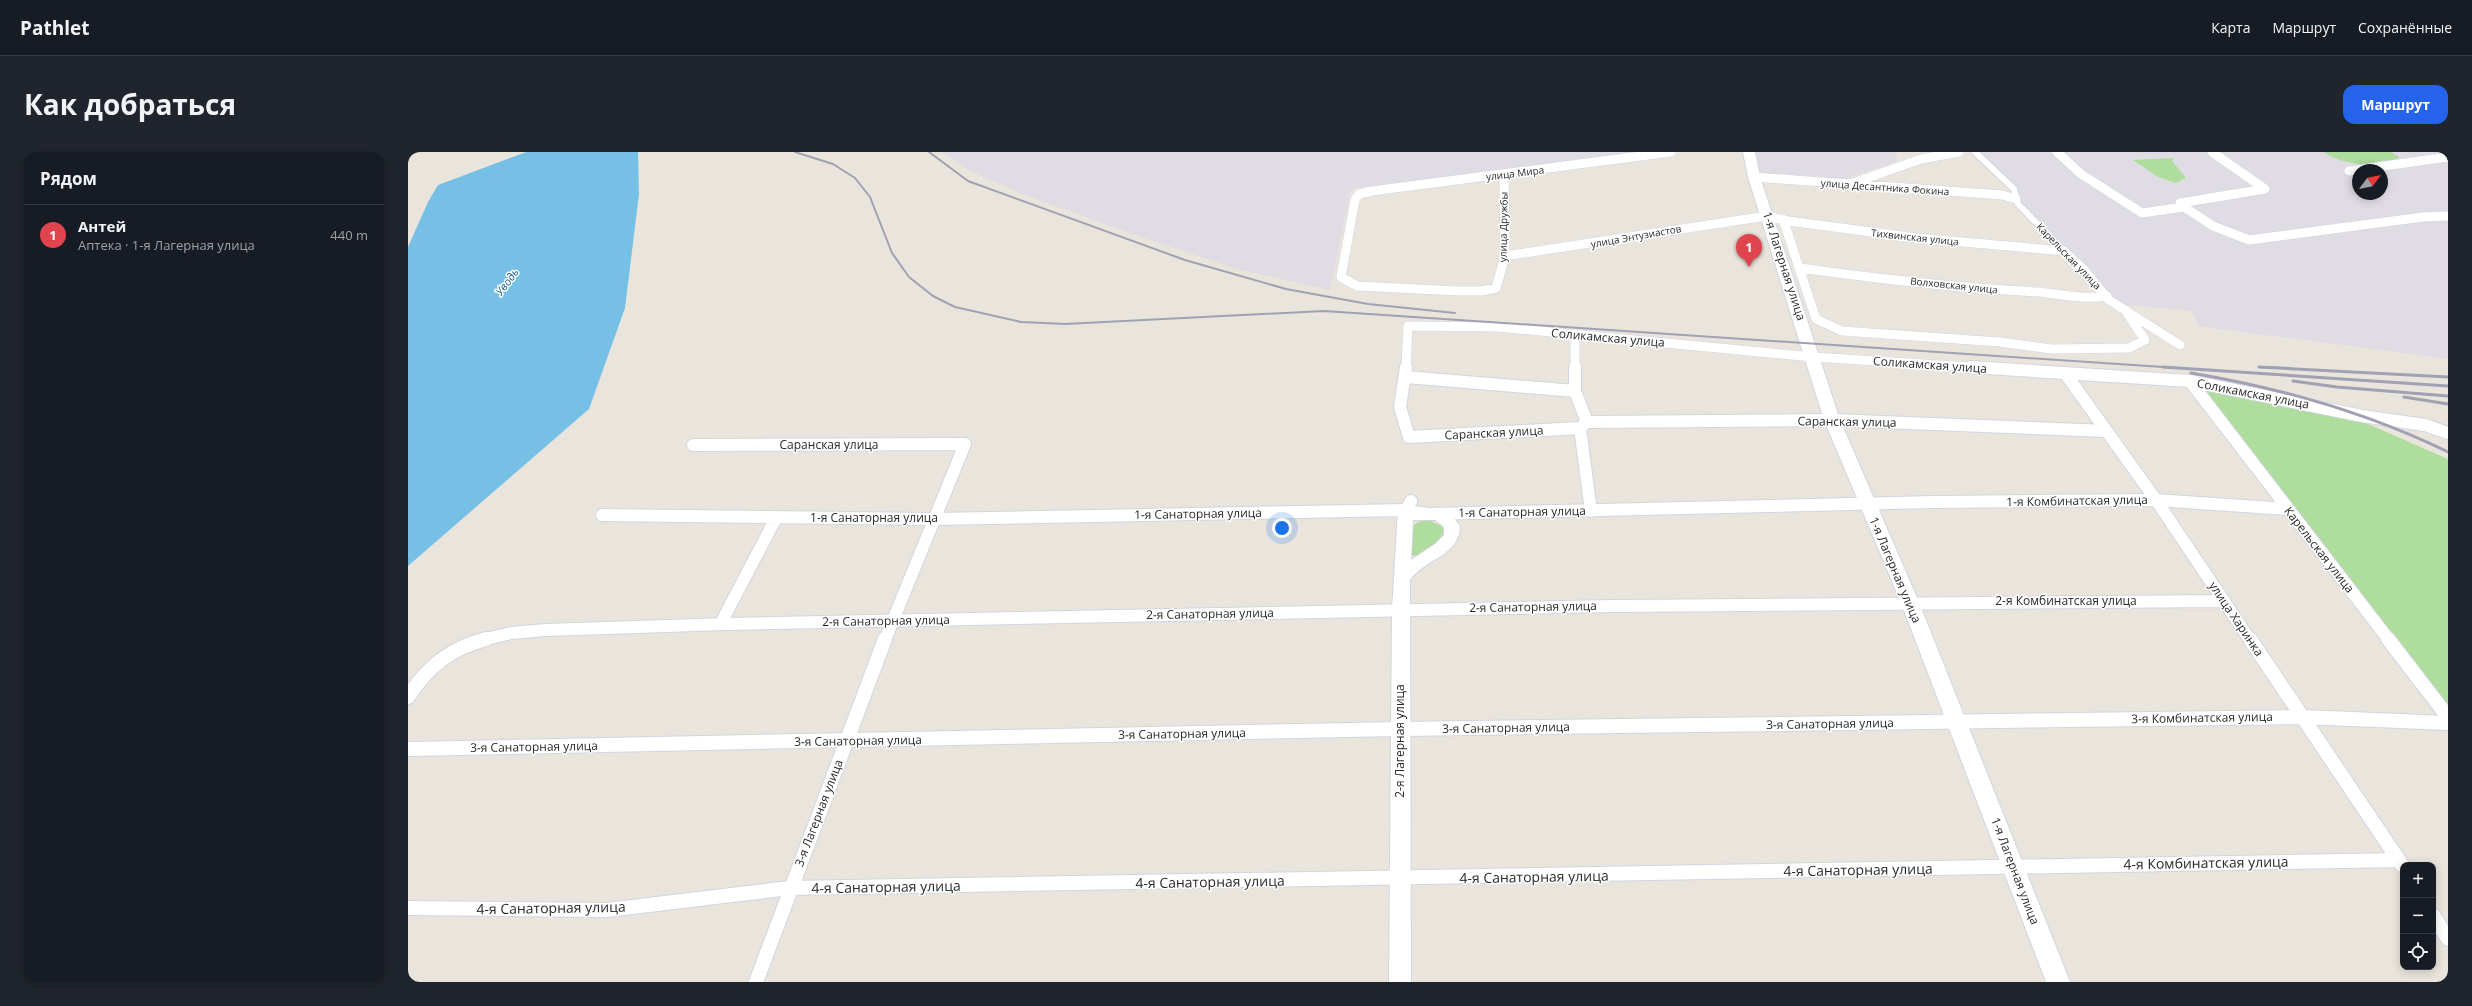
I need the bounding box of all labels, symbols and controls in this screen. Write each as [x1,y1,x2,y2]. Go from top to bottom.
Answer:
text: Pathlet [20,15,89,41]
text: Карта [2211,18,2250,37]
text: Маршрут [2272,18,2336,37]
text: Сохранённые [2358,18,2452,37]
text: Как добраться [24,85,236,123]
button: Маршрут [2343,85,2448,124]
street label: улица Мира [1485,162,1545,184]
north arrow [2352,164,2388,200]
text: Рядом [40,167,97,190]
street label: улица Десантника Фокина [1820,176,1950,198]
street label: улица Дружбы [1495,192,1511,262]
street label: 1-я Лагерная улица [1759,209,1810,322]
text: Антей [78,216,126,236]
street label: Карельская улица [2034,220,2104,292]
street label: улица Энтузиастов [1590,221,1683,251]
street label: Тихвинская улица [1870,225,1960,249]
text: 1 [49,226,57,244]
text: 440 m [330,226,368,244]
pin: 1 [1736,234,1762,267]
text: Аптека · 1-я Лагерная улица [78,236,255,254]
water label: Уводь [491,265,522,299]
street label: Волховская улица [1910,273,1998,297]
street label: Соликамская улица [1551,324,1666,351]
street label: Соликамская улица [1873,352,1987,377]
street label: Соликамская улица [2196,374,2311,413]
street label: Саранская улица [1797,412,1897,431]
street label: Саранская улица [1444,421,1544,444]
street label: Саранская улица [780,436,878,453]
street label: 1-я Комбинатская улица [2006,491,2148,510]
street label: 1-я Санаторная улица [1458,502,1586,521]
street label: Карельская улица [2280,503,2358,596]
street label: 1-я Санаторная улица [1134,504,1262,523]
street label: 1-я Санаторная улица [810,509,938,526]
street label: 1-я Лагерная улица [1865,514,1925,625]
your location [1272,518,1292,538]
street label: улица Харинка [2205,578,2268,659]
street label: 2-я Комбинатская улица [1995,592,2137,609]
street label: 2-я Санаторная улица [1469,597,1597,616]
street label: 2-я Санаторная улица [1146,604,1274,623]
street label: 2-я Санаторная улица [822,611,950,630]
street label: 2-я Лагерная улица [1391,684,1408,798]
street label: 3-я Комбинатская улица [2131,708,2273,727]
street label: 3-я Санаторная улица [1766,714,1894,733]
street label: 3-я Санаторная улица [1442,718,1570,737]
street label: 3-я Санаторная улица [1118,724,1246,743]
street label: 3-я Санаторная улица [794,731,922,750]
street label: 3-я Санаторная улица [470,737,598,756]
street label: 3-я Лагерная улица [790,757,847,869]
street label: 1-я Лагерная улица [1987,815,2044,927]
street label: 4-я Комбинатская улица [2123,852,2289,873]
street label: 4-я Санаторная улица [1783,859,1933,880]
map controls [2400,862,2436,970]
button: + [2400,862,2436,898]
street label: 4-я Санаторная улица [1459,866,1609,887]
street label: 4-я Санаторная улица [1135,871,1285,892]
street label: 4-я Санаторная улица [811,876,961,897]
street label: 4-я Санаторная улица [476,897,626,918]
button: − [2400,898,2436,934]
button: locate [2400,934,2436,970]

